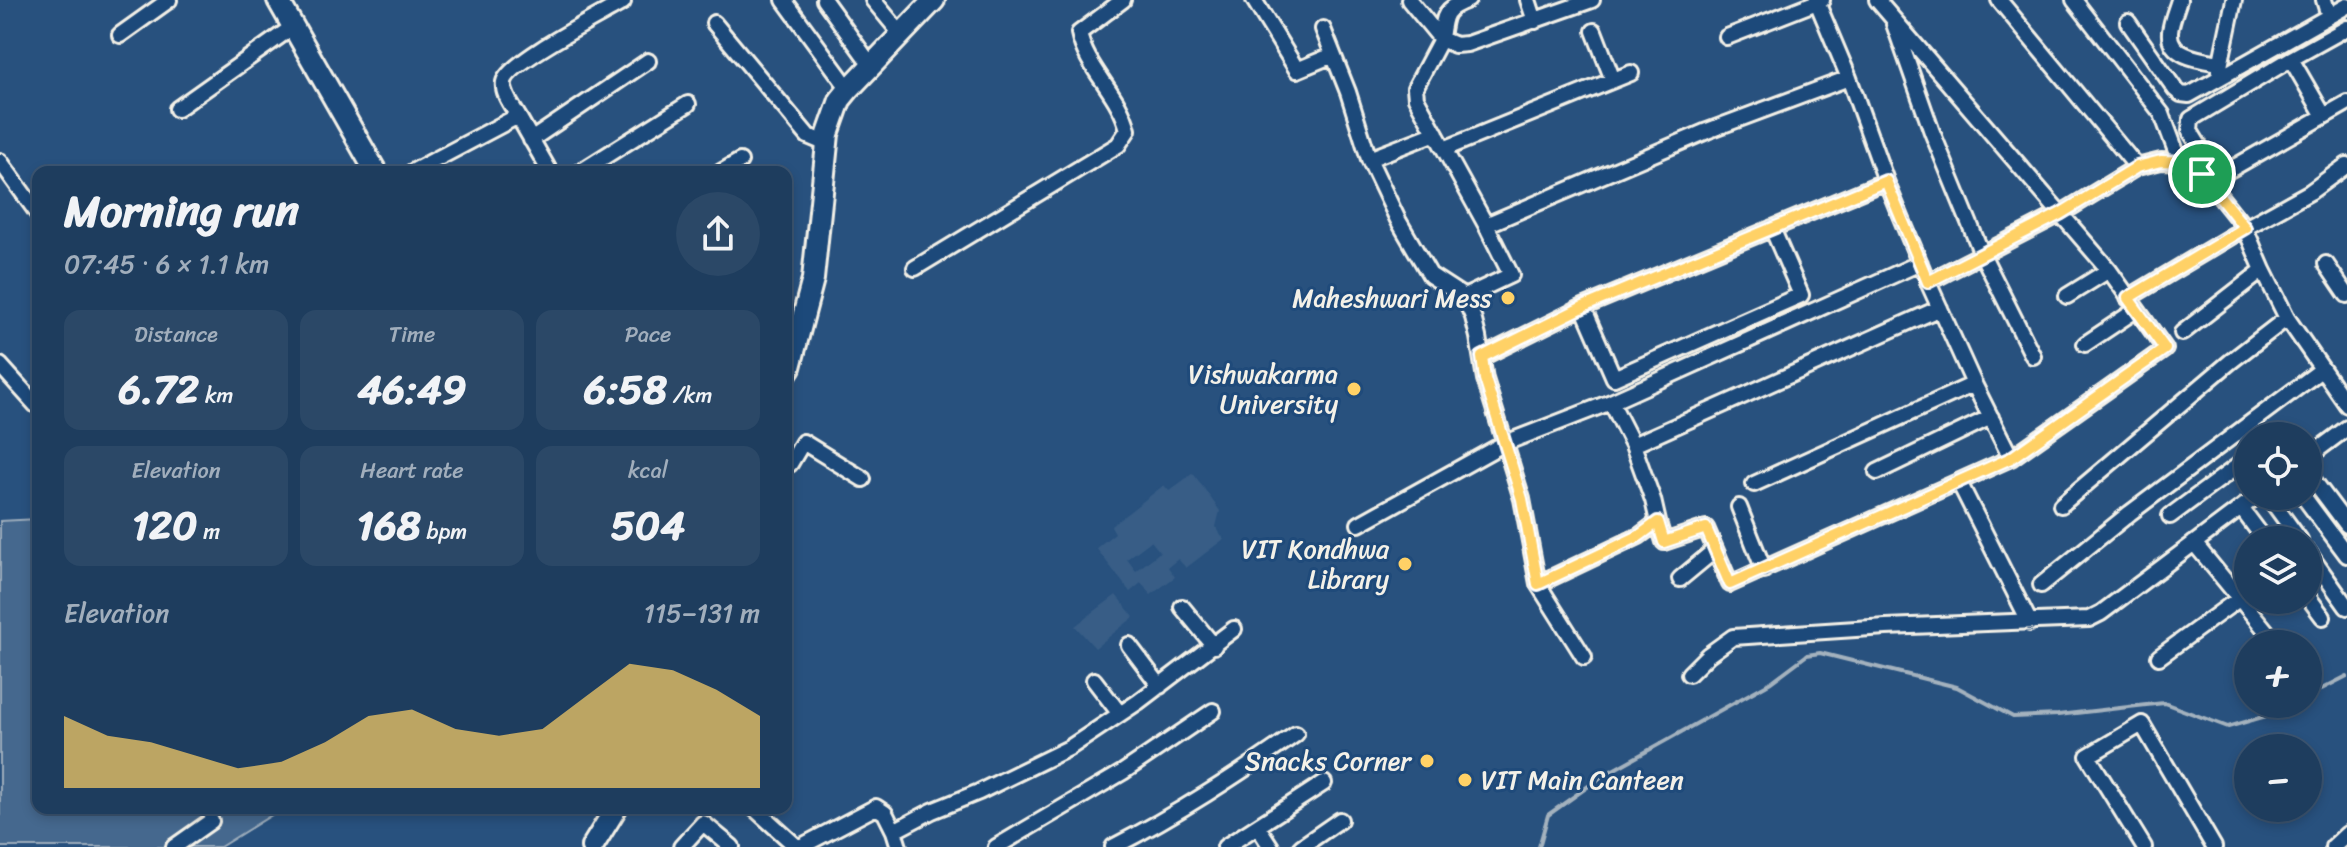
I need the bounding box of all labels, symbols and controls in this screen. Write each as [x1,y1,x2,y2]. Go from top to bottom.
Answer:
pin [2168,140,2236,208]
icon: arrive [2180,152,2224,196]
text: Morning run [64,172,299,250]
button: share [676,192,760,276]
text: 07:45 · 6 × 1.1 km [64,241,269,287]
place label: Maheshwari Mess [1292,275,1493,321]
marker: Maheshwari Mess [1499,289,1517,307]
text: Distance [134,315,218,354]
text: Time [389,315,435,354]
text: Pace [625,315,671,354]
place label: Vishwakarma University [1188,351,1339,427]
text: 6.72 [118,354,199,425]
text: 46:49 [357,354,467,425]
text: 6:58 [584,354,667,425]
text: km [199,376,234,415]
text: /km [667,376,712,415]
marker: Vishwakarma University [1345,380,1363,398]
map controls [2234,422,2322,822]
button: locate [2234,422,2322,510]
text: Elevation [131,451,221,490]
text: Heart rate [360,451,464,490]
text: kcal [628,451,668,490]
text: 120 [132,490,197,561]
text: 168 [357,490,421,561]
text: 504 [611,490,685,561]
text: m [197,512,220,551]
text: bpm [421,512,467,551]
place label: VIT Kondhwa Library [1241,526,1390,602]
button: layers [2234,526,2322,614]
marker: VIT Kondhwa Library [1396,555,1414,573]
text: Elevation [64,590,169,636]
text: 115–131 m [644,590,760,636]
button: + [2234,630,2322,718]
button: − [2234,734,2322,822]
place label: Snacks Corner [1245,738,1412,784]
marker: Snacks Corner [1418,752,1436,770]
place label: VIT Main Canteen [1481,757,1684,803]
marker: VIT Main Canteen [1456,771,1474,789]

